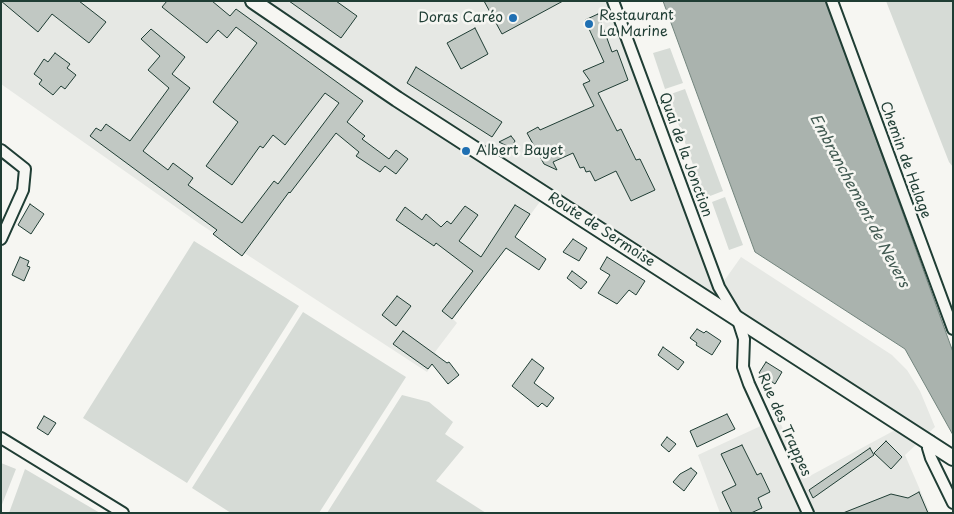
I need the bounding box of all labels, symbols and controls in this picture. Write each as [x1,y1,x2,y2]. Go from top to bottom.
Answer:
place label: Restaurant La Marine [599,8,674,40]
place label: Doras Caréo [418,10,503,26]
marker: Doras Caréo [507,12,519,24]
marker: Restaurant La Marine [583,18,595,30]
street label: Quai de la Jonction [655,90,715,220]
street label: Chemin de Halage [876,99,934,221]
water label: Embranchement de Nevers [806,111,912,291]
place label: Albert Bayet [476,143,563,159]
marker: Albert Bayet [460,145,472,157]
street label: Route de Sermoise [544,189,658,271]
street label: Rue des Trappes [754,371,814,479]

